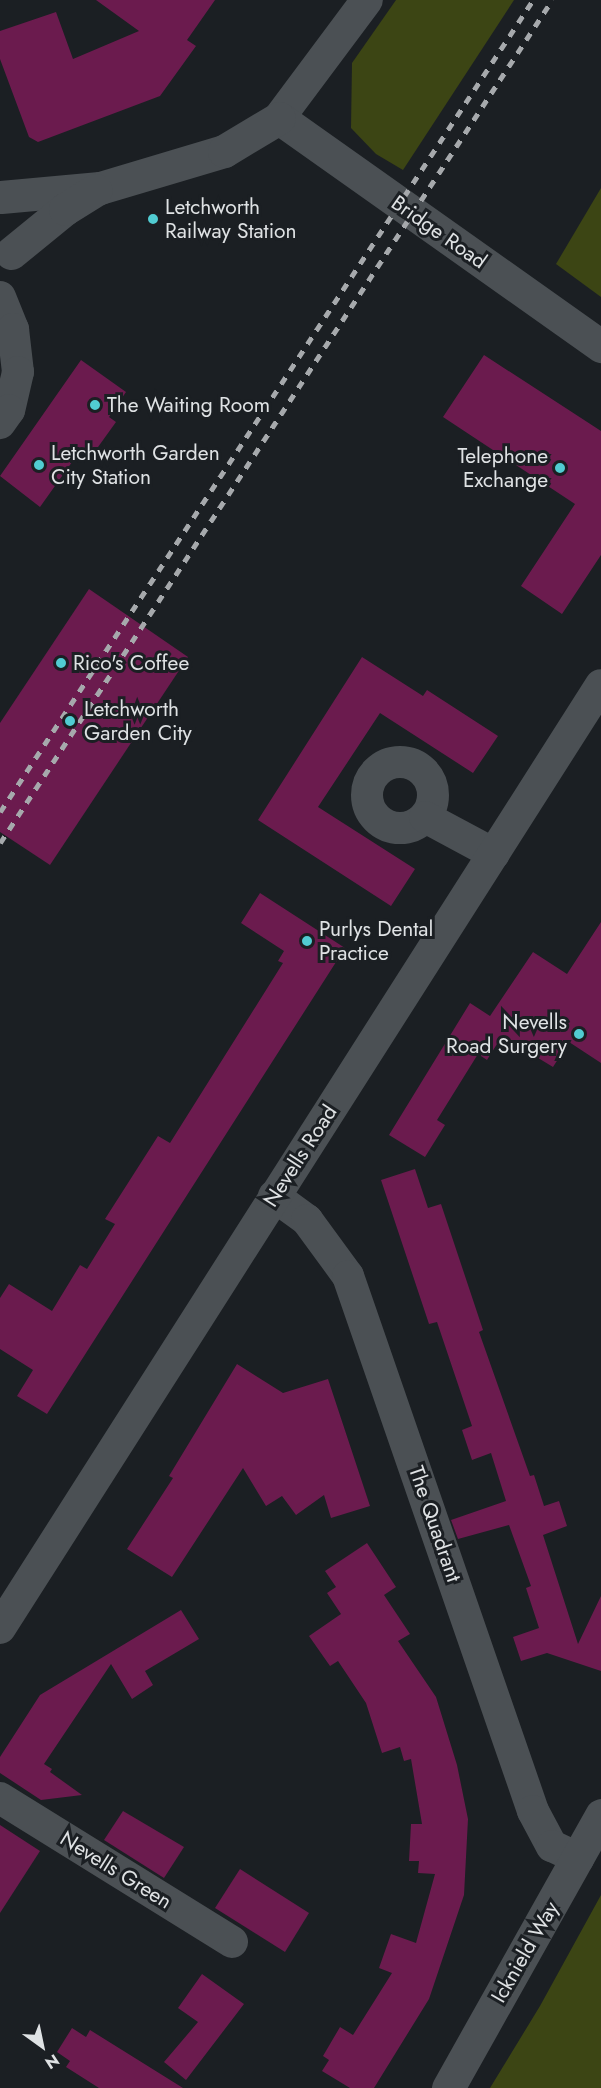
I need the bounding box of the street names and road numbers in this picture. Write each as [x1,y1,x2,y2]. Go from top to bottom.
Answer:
street label: Bridge Road [386,190,492,274]
street label: Nevells Road [258,1100,342,1212]
street label: The Quadrant [403,1463,467,1585]
street label: Nevells Green [56,1826,176,1914]
street label: Icknield Way [486,1897,564,2007]

